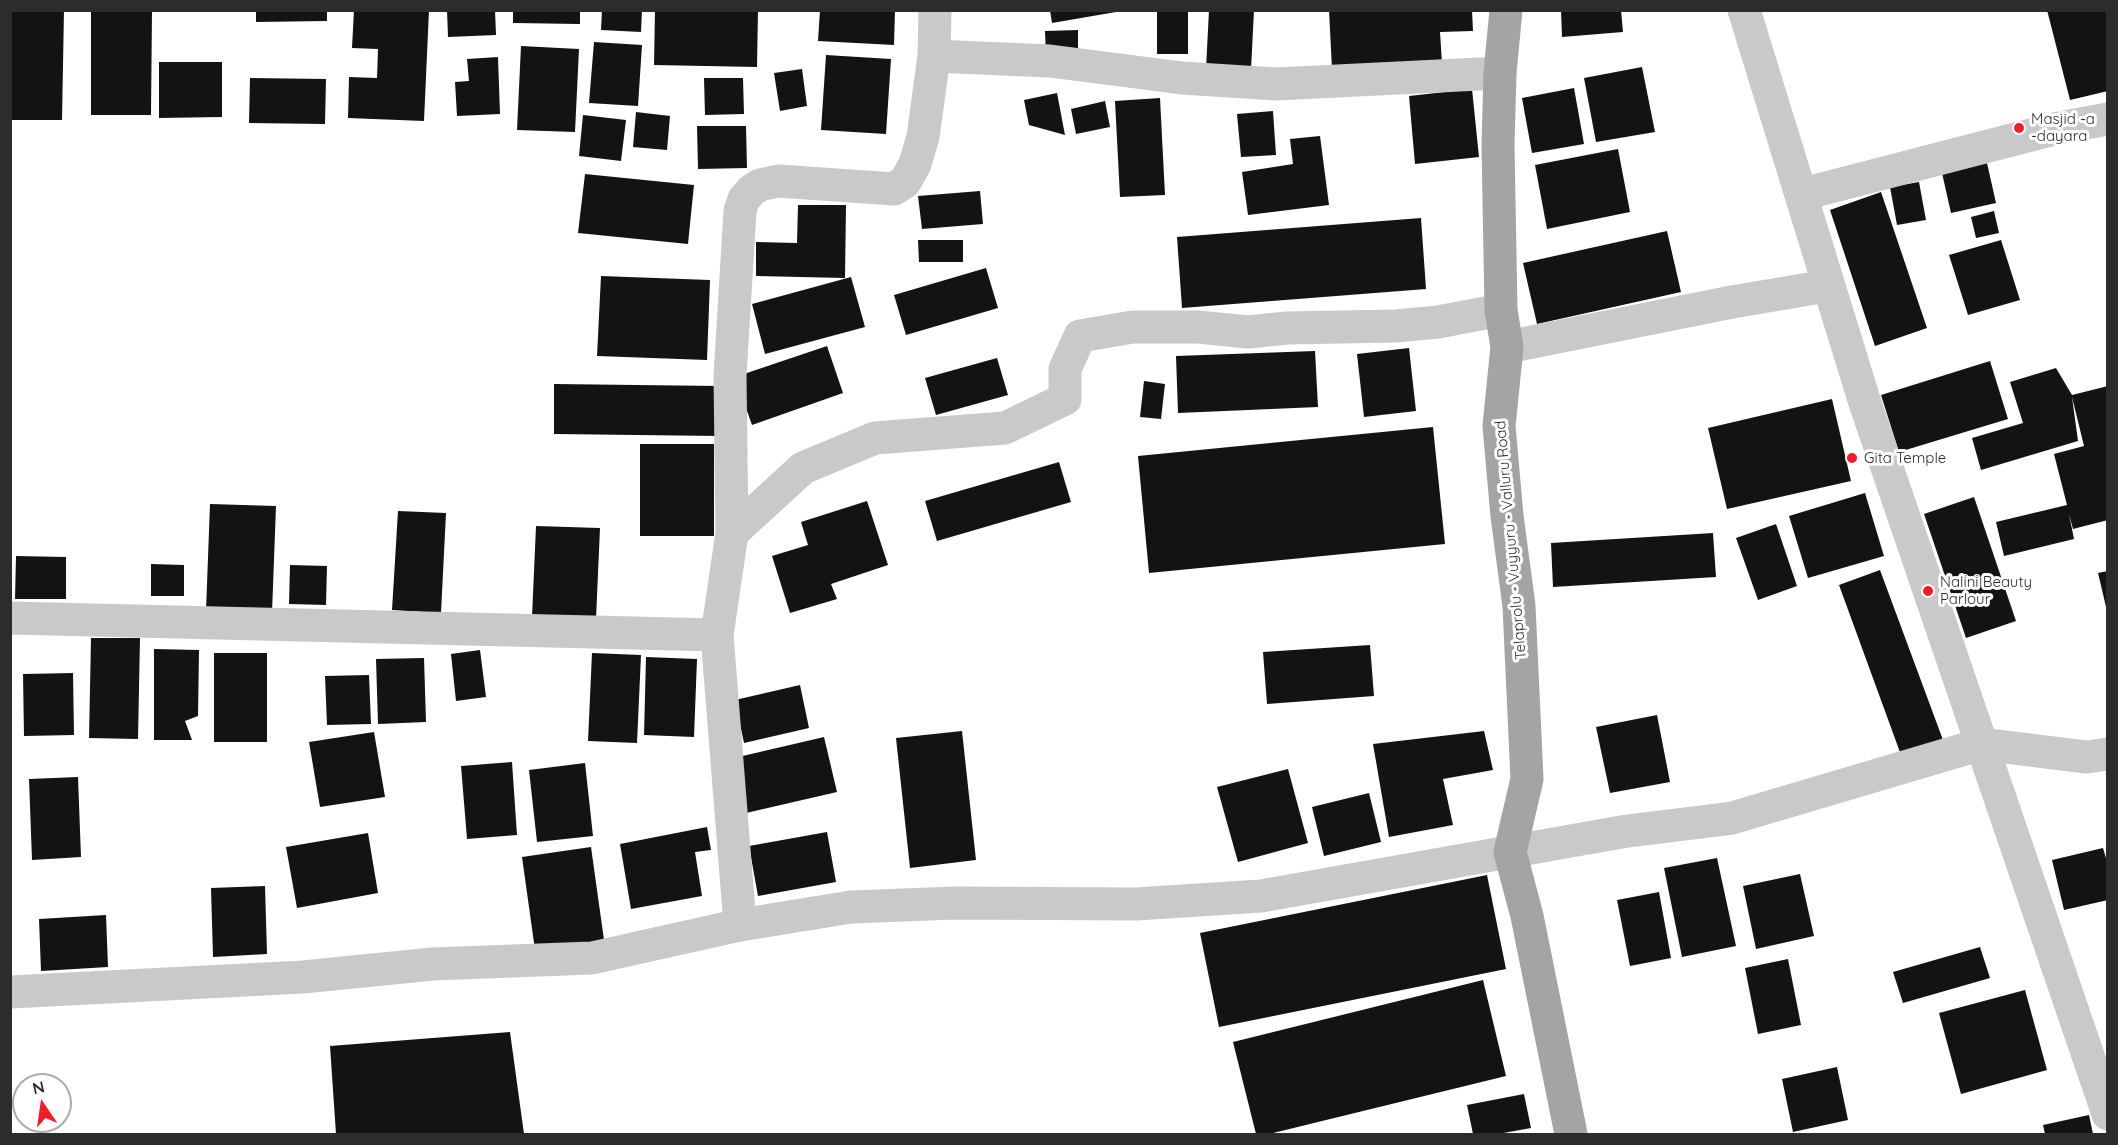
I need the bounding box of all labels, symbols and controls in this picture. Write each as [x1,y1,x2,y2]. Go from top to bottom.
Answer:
place label: Masjid -a -dayara [2031,110,2095,145]
marker: Masjid -a -dayara [2012,121,2026,135]
street label: Telaprolu - Vuyyuru - Valluru Road [1492,420,1530,660]
place label: Gita Temple [1864,449,1946,467]
marker: Gita Temple [1845,451,1859,465]
place label: Nalini Beauty Parlour [1940,573,2032,608]
marker: Nalini Beauty Parlour [1921,584,1935,598]
north arrow [12,1073,72,1133]
text: N [30,1076,46,1098]

